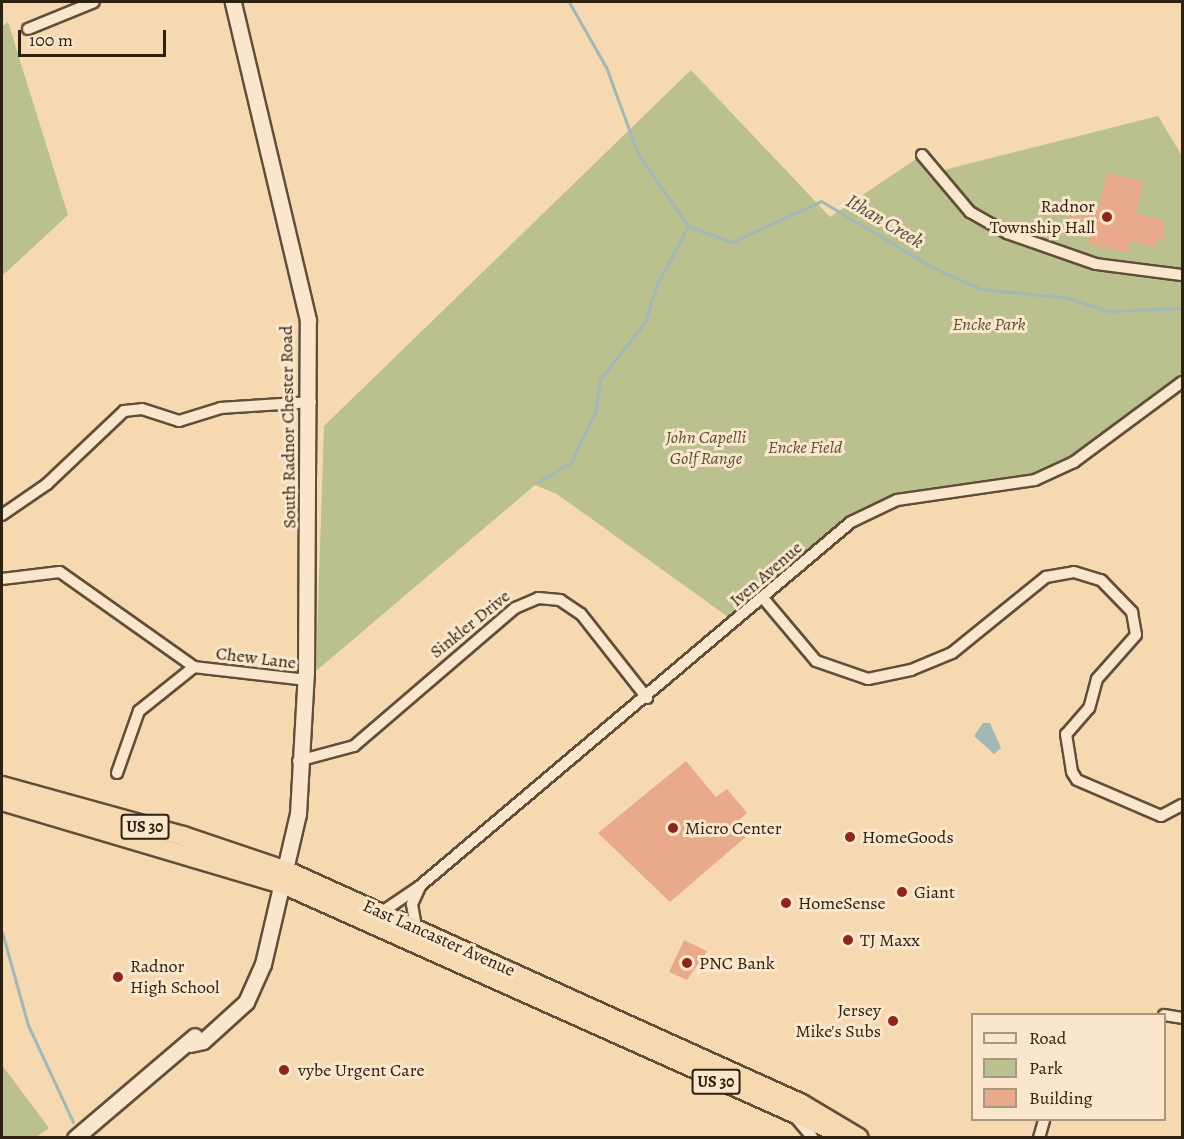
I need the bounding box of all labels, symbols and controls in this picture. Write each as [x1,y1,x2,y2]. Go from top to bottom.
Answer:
scale bar [21,18,170,56]
text: 100 m [29,28,73,52]
water label: Ithan Creek [842,189,928,253]
place label: Radnor Township Hall [990,196,1095,238]
marker: Radnor Township Hall [1100,210,1114,224]
park label: Encke Park [952,313,1026,335]
street label: South Radnor Chester Road [275,325,301,529]
park label: John Capelli Golf Range [666,427,746,470]
park label: Encke Field [768,436,842,458]
street label: Iven Avenue [725,537,807,611]
street label: Sinkler Drive [426,585,514,663]
street label: Chew Lane [215,642,297,674]
road number: US 30 [120,814,170,840]
place label: Micro Center [685,817,782,839]
marker: Micro Center [666,821,680,835]
place label: HomeGoods [862,826,954,848]
marker: HomeGoods [843,830,857,844]
place label: Giant [914,881,955,903]
marker: Giant [895,885,909,899]
place label: HomeSense [798,892,886,914]
street label: East Lancaster Avenue [360,895,518,981]
marker: HomeSense [779,896,793,910]
place label: TJ Maxx [860,929,920,951]
marker: TJ Maxx [841,933,855,947]
place label: PNC Bank [699,952,775,974]
place label: Radnor High School [130,956,219,998]
marker: PNC Bank [680,956,694,970]
marker: Radnor High School [111,970,125,984]
place label: Jersey Mike's Subs [795,1000,881,1042]
legend [971,1013,1166,1121]
marker: Jersey Mike's Subs [886,1014,900,1028]
text: Road [1029,1026,1066,1050]
text: Park [1029,1056,1063,1080]
place label: vybe Urgent Care [298,1059,424,1081]
marker: vybe Urgent Care [275,1061,293,1079]
road number: US 30 [690,1069,742,1095]
text: Building [1029,1086,1093,1110]

